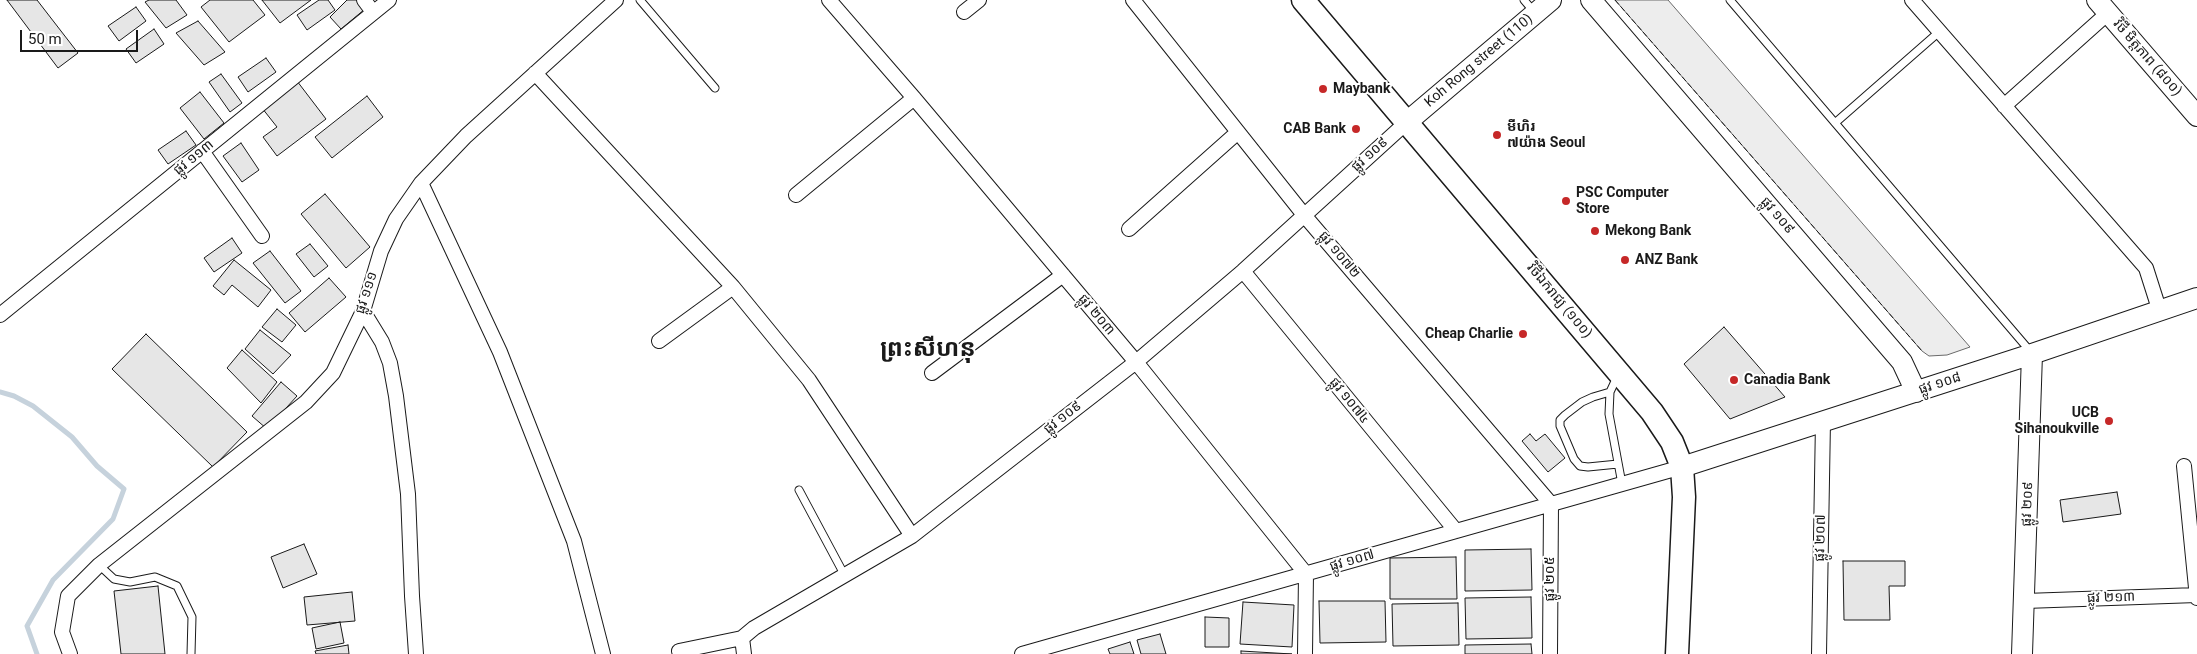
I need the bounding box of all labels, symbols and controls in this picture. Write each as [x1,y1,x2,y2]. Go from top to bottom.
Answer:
street label: Koh Rong street (110) [1421,11,1537,111]
street label: វិថី មិត្តភាព (៨០០) [2109,16,2185,100]
scale bar [22,20,140,52]
text: 50 m [28,30,62,48]
place label: Maybank [1333,81,1390,97]
marker: Maybank [1317,83,1329,95]
place label: មីហិរ ៧យ៉ាង Seoul [1507,119,1585,152]
place label: CAB Bank [1283,121,1346,137]
marker: CAB Bank [1350,123,1362,135]
marker: មីហិរ ៧យ៉ាង Seoul [1491,129,1503,141]
street label: ផ្លូវ ១០៩ [1348,134,1392,176]
street label: ផ្លូវ ១១៣ [171,137,217,179]
place label: PSC Computer Store [1576,185,1669,218]
street label: ផ្លូវ ១០៩ [1756,194,1798,238]
marker: PSC Computer Store [1560,195,1572,207]
place label: Mekong Bank [1605,223,1691,239]
marker: Mekong Bank [1589,225,1601,237]
street label: ផ្លូវ ១០៧២ [1315,228,1363,282]
place label: ANZ Bank [1635,252,1698,268]
marker: ANZ Bank [1619,254,1631,266]
street label: វិថីឯករាជ្យ (១០០) [1523,260,1595,342]
street label: ផ្លូវ ១១១ [352,270,382,316]
street label: ផ្លូវ ២០៣ [1074,291,1118,339]
place label: Cheap Charlie [1425,326,1513,342]
marker: Cheap Charlie [1517,328,1529,340]
district label: ព្រះសីហនុ [880,336,976,364]
street label: ផ្លូវ ១០៨ [1917,369,1963,399]
place label: Canadia Bank [1744,372,1830,388]
marker: Canadia Bank [1728,374,1740,386]
street label: ផ្លូវ ១០៧៤ [1325,375,1373,427]
street label: ផ្លូវ ១០៩ [1041,398,1085,438]
place label: UCB Sihanoukville [2015,405,2099,438]
marker: UCB Sihanoukville [2103,415,2115,427]
street label: ផ្លូវ ២០៩ [2019,481,2037,527]
street label: ផ្លូវ ២០៧ [1812,514,1830,562]
street label: ផ្លូវ ១០៧ [1328,547,1376,575]
street label: ផ្លូវ ២០៥ [1542,556,1558,602]
street label: ផ្លូវ ២១៣ [2087,589,2135,607]

